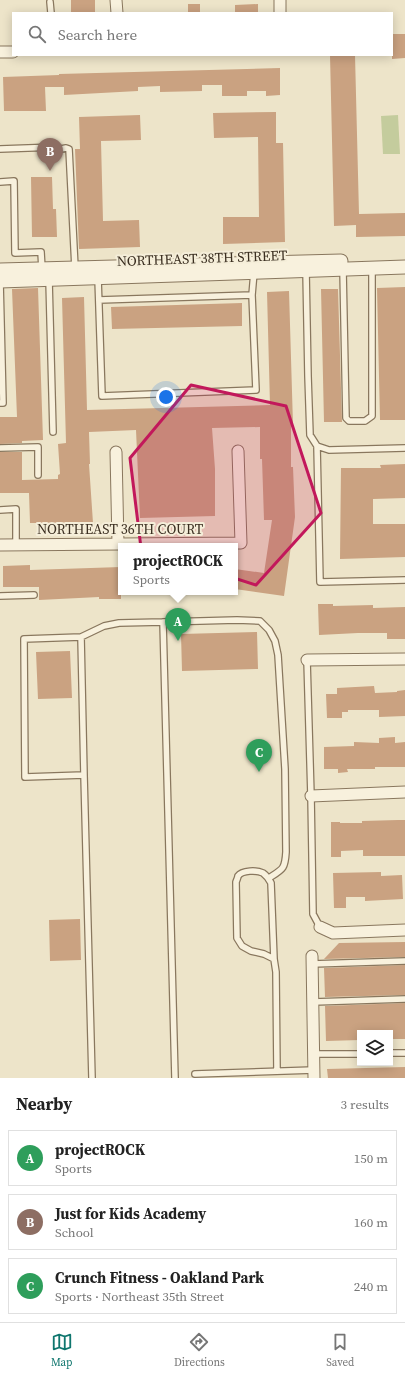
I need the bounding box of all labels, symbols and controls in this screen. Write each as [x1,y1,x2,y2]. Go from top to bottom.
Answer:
search box [12,12,393,56]
icon: search [26,23,48,45]
text: Search here [58,24,137,45]
pin: B [37,138,63,171]
street label: NORTHEAST 38TH STREET [116,245,288,271]
your location [156,387,176,407]
street label: NORTHEAST 36TH COURT [37,519,204,539]
popup [118,543,238,595]
text: projectROCK [133,550,223,571]
text: Sports [133,571,170,588]
pin: A [165,608,191,641]
pin: C [246,739,272,772]
map controls [357,1030,393,1066]
button: layers [357,1030,393,1066]
text: Nearby [16,1092,72,1116]
text: 3 results [341,1096,389,1113]
text: projectROCK [55,1139,145,1160]
text: A [26,1150,34,1167]
text: 150 m [354,1150,388,1167]
text: Sports [55,1160,92,1177]
text: Just for Kids Academy [55,1203,206,1224]
text: B [26,1214,34,1231]
text: 160 m [354,1214,388,1231]
text: School [55,1224,94,1241]
text: Crunch Fitness - Oakland Park [55,1267,264,1288]
text: C [26,1278,34,1295]
text: 240 m [354,1278,388,1295]
text: Sports · Northeast 35th Street [55,1288,224,1305]
tab: Map [51,1331,73,1370]
tab: Directions [174,1331,225,1370]
tab: Saved [326,1331,354,1370]

